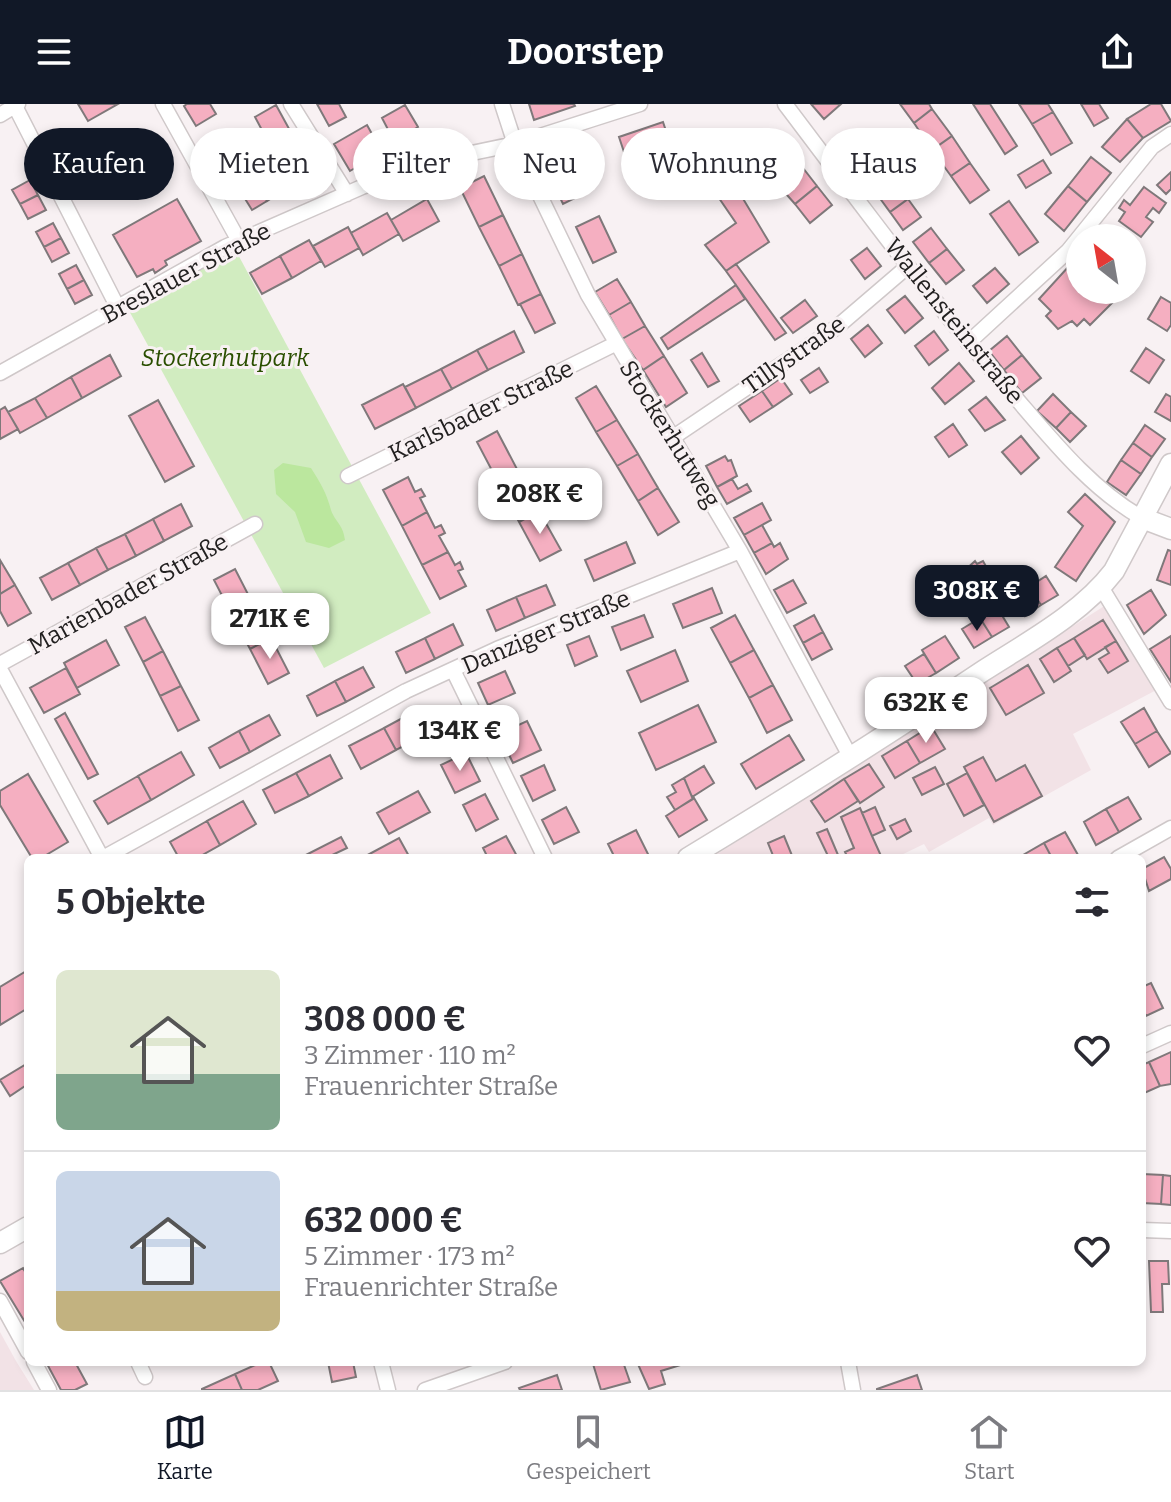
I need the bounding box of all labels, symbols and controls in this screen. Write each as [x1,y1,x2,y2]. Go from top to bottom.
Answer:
icon: menu [32,30,76,74]
text: Doorstep [507,30,664,74]
icon: share [1095,30,1139,74]
chip: Kaufen [24,128,174,200]
chip: Mieten [190,128,337,200]
chip: Filter [353,128,478,200]
chip: Neu [494,128,605,200]
chip: Wohnung [621,128,805,200]
chip: Haus [821,128,945,200]
street label: Breslauer Straße [97,217,275,329]
north arrow [1066,224,1146,304]
map controls [1066,224,1146,304]
street label: Wallensteinstraße [879,233,1029,409]
street label: Tillystraße [738,310,850,400]
park label: Stockerhutpark [141,344,310,372]
street label: Karlsbader Straße [384,354,578,468]
street label: Stockerhutweg [614,355,726,513]
pin: 208K € [475,468,605,536]
text: 208K € [496,478,584,509]
street label: Marienbader Straße [23,527,233,661]
pin: 308K € [912,565,1042,633]
text: 308K € [933,575,1021,606]
street label: Danziger Straße [458,584,634,680]
pin: 271K € [205,593,335,661]
text: 271K € [229,603,311,634]
pin: 632K € [861,677,991,745]
text: 632K € [883,687,969,718]
pin: 134K € [395,705,525,773]
text: 134K € [418,715,502,746]
icon: filters [1070,880,1114,924]
text: 5 Objekte [56,882,205,923]
text: 308 000 € [304,999,466,1040]
icon: home [120,1002,216,1098]
icon: heart [1070,1028,1114,1072]
text: 3 Zimmer · 110 m² [304,1040,516,1071]
text: Frauenrichter Straße [304,1071,558,1102]
text: 632 000 € [304,1200,463,1241]
icon: home [120,1203,216,1299]
icon: heart [1070,1229,1114,1273]
text: 5 Zimmer · 173 m² [304,1241,515,1272]
text: Frauenrichter Straße [304,1272,558,1303]
tab: Karte [157,1410,213,1485]
tab: Gespeichert [526,1410,651,1485]
tab: Start [964,1410,1014,1485]

